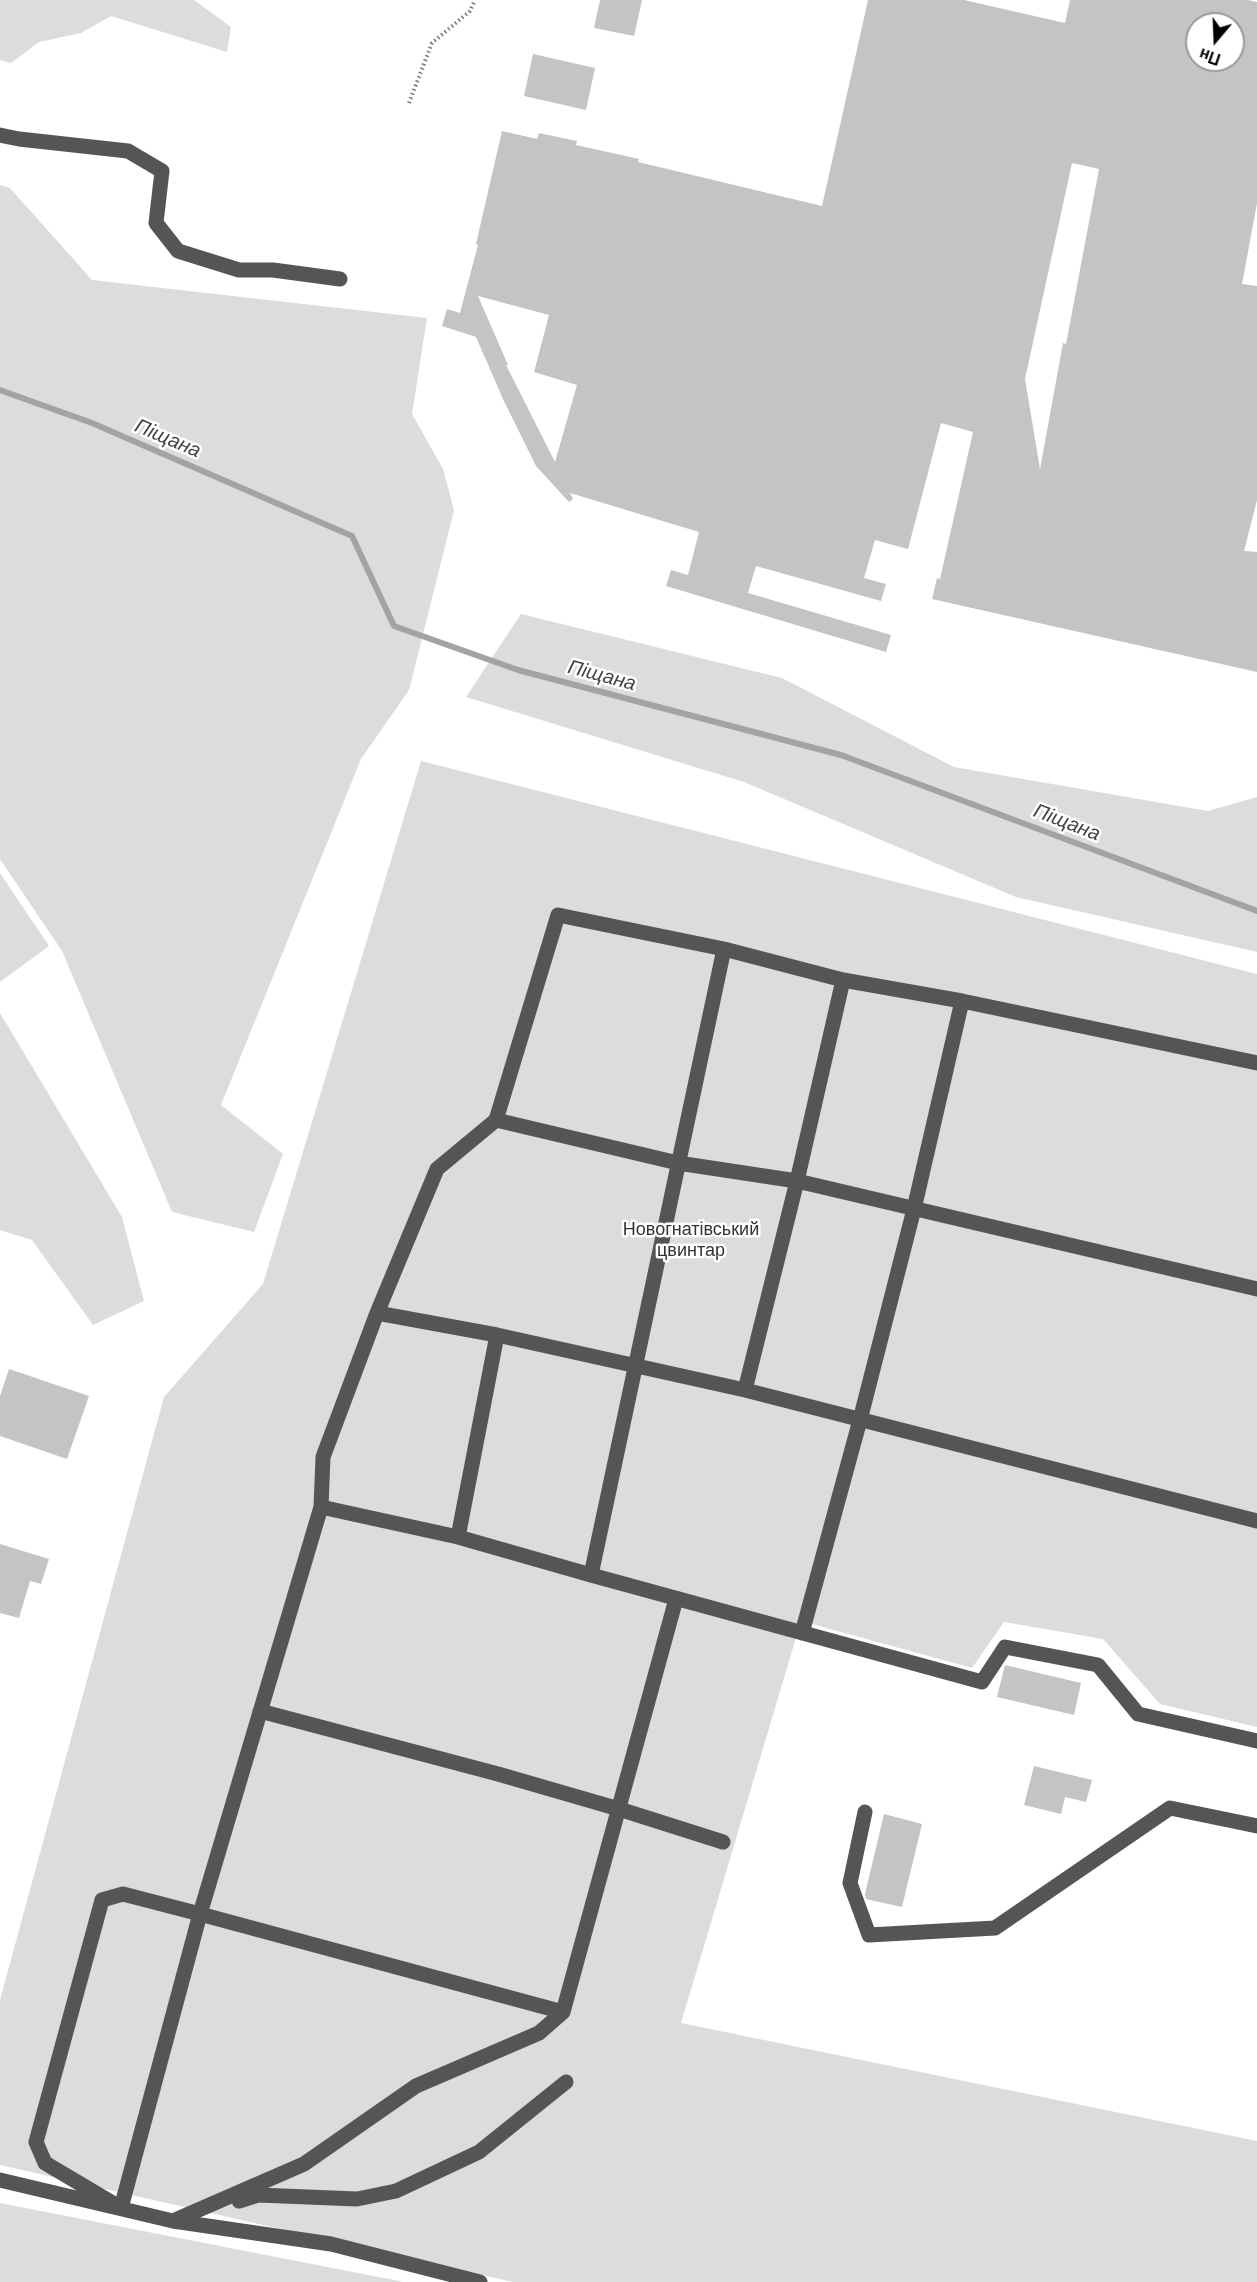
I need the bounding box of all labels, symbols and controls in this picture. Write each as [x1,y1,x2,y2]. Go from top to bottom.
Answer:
north arrow [1185,12,1245,72]
text: Пн [1197,45,1223,70]
water label: Піщана [131,413,205,463]
water label: Піщана [565,654,639,696]
water label: Піщана [1030,798,1104,846]
park label: Новогнатівський цвинтар [623,1218,759,1260]

